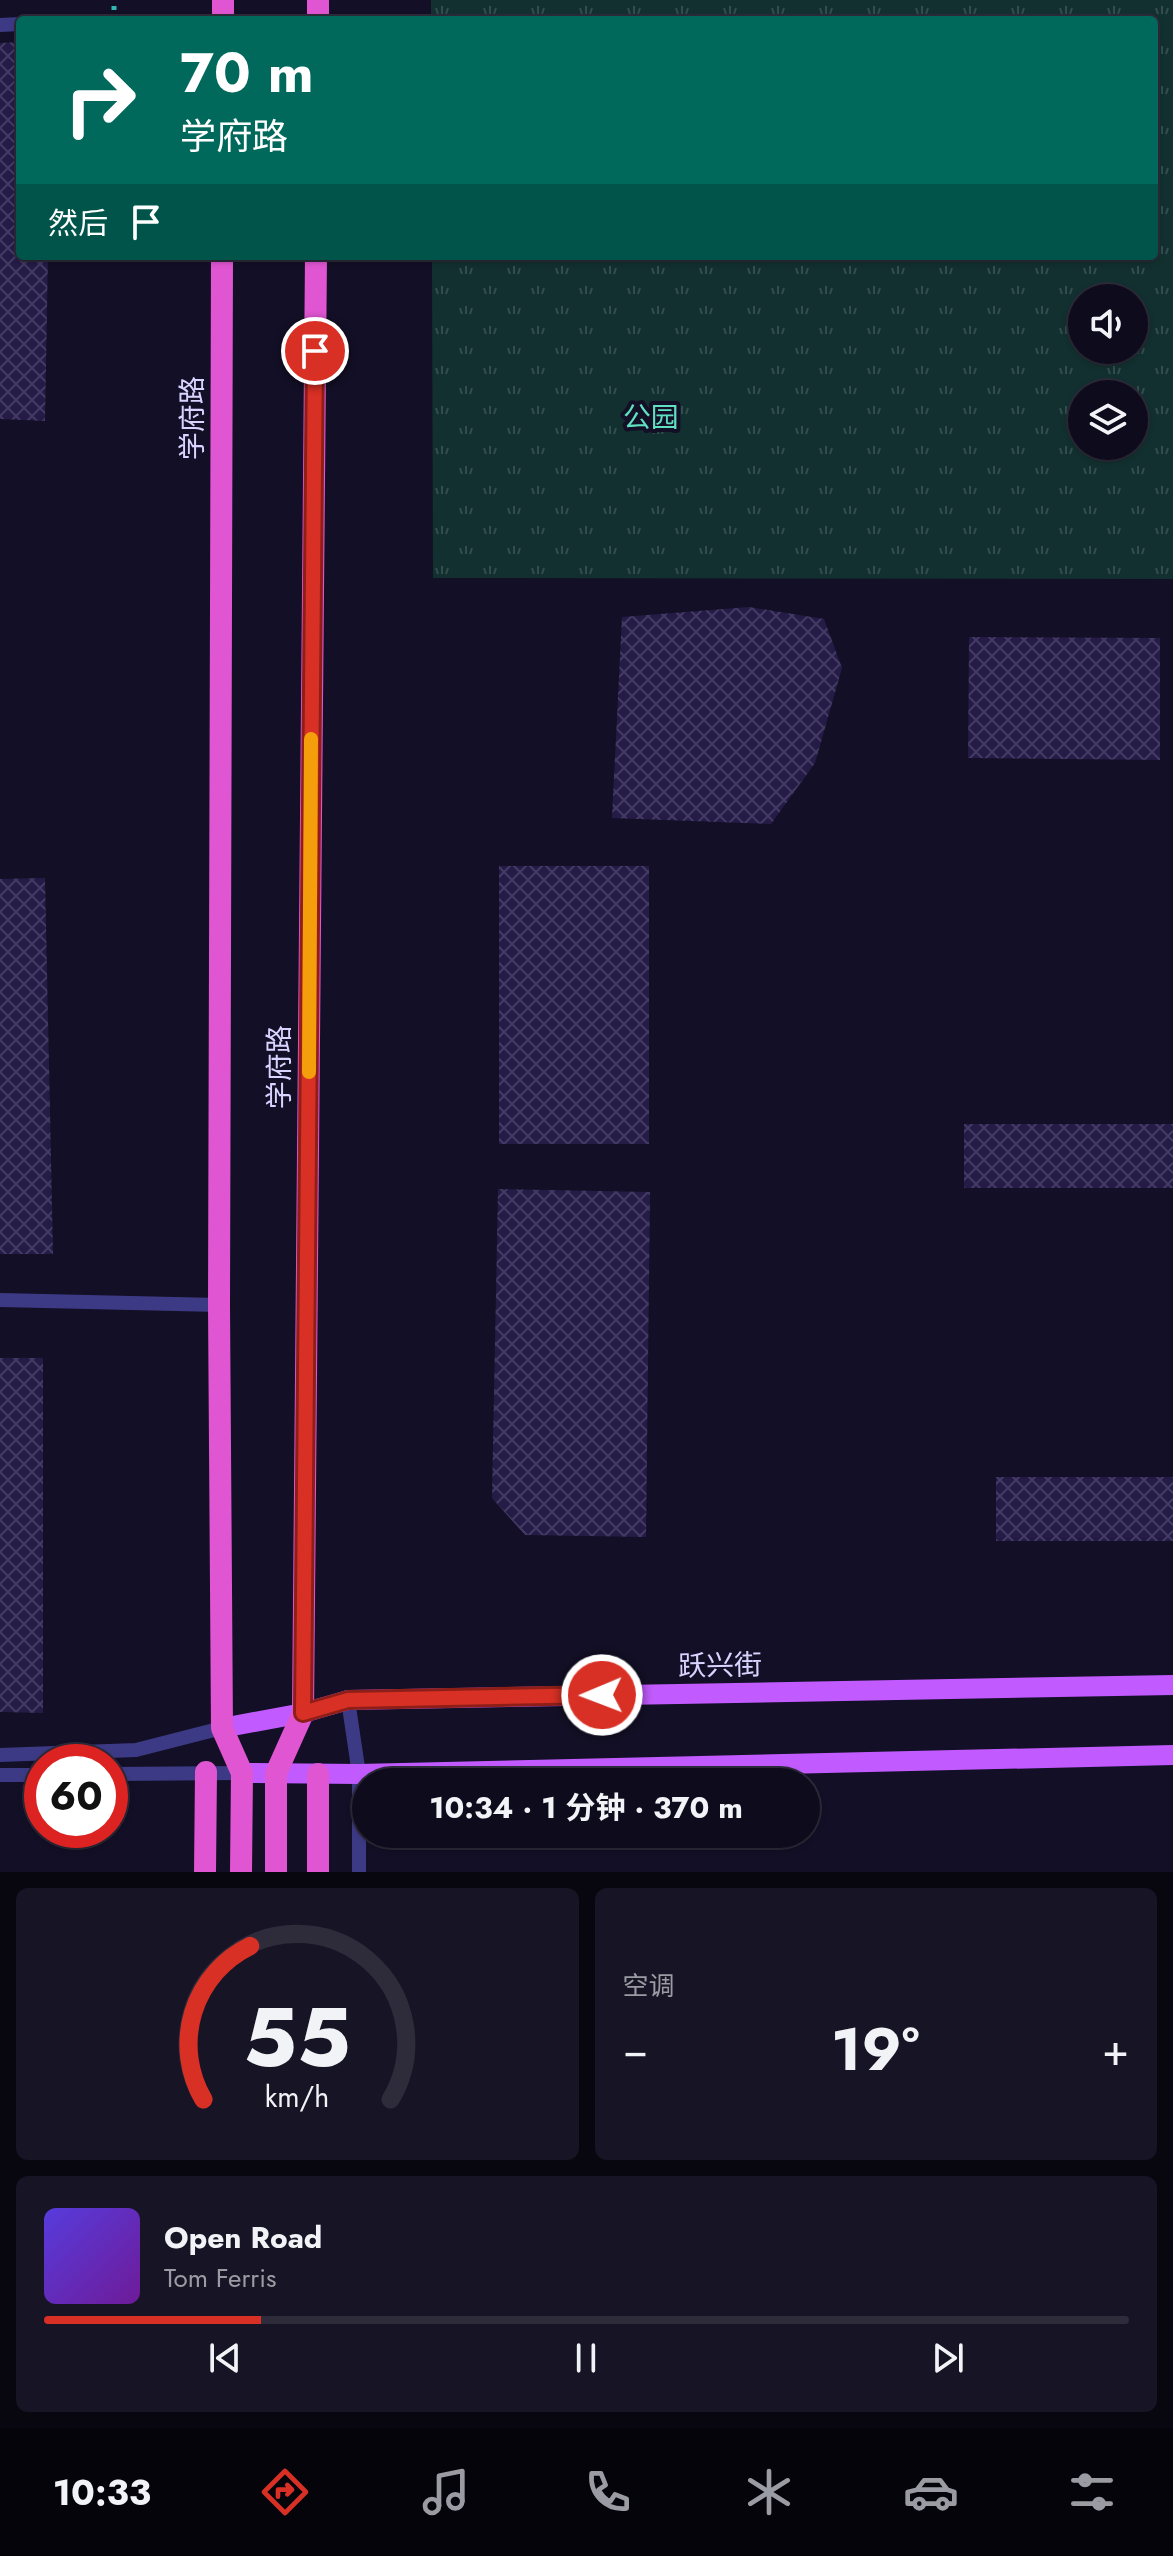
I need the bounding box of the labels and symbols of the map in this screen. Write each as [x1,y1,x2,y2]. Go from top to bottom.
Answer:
pin [281,317,349,385]
street label: 学府路 [172,376,213,460]
park label: 公园 [623,397,679,438]
street label: 学府路 [259,1025,300,1109]
street label: 跃兴街 [678,1644,762,1687]
position arrow [560,1653,644,1737]
speed limit sign: 60 [24,1744,128,1848]

